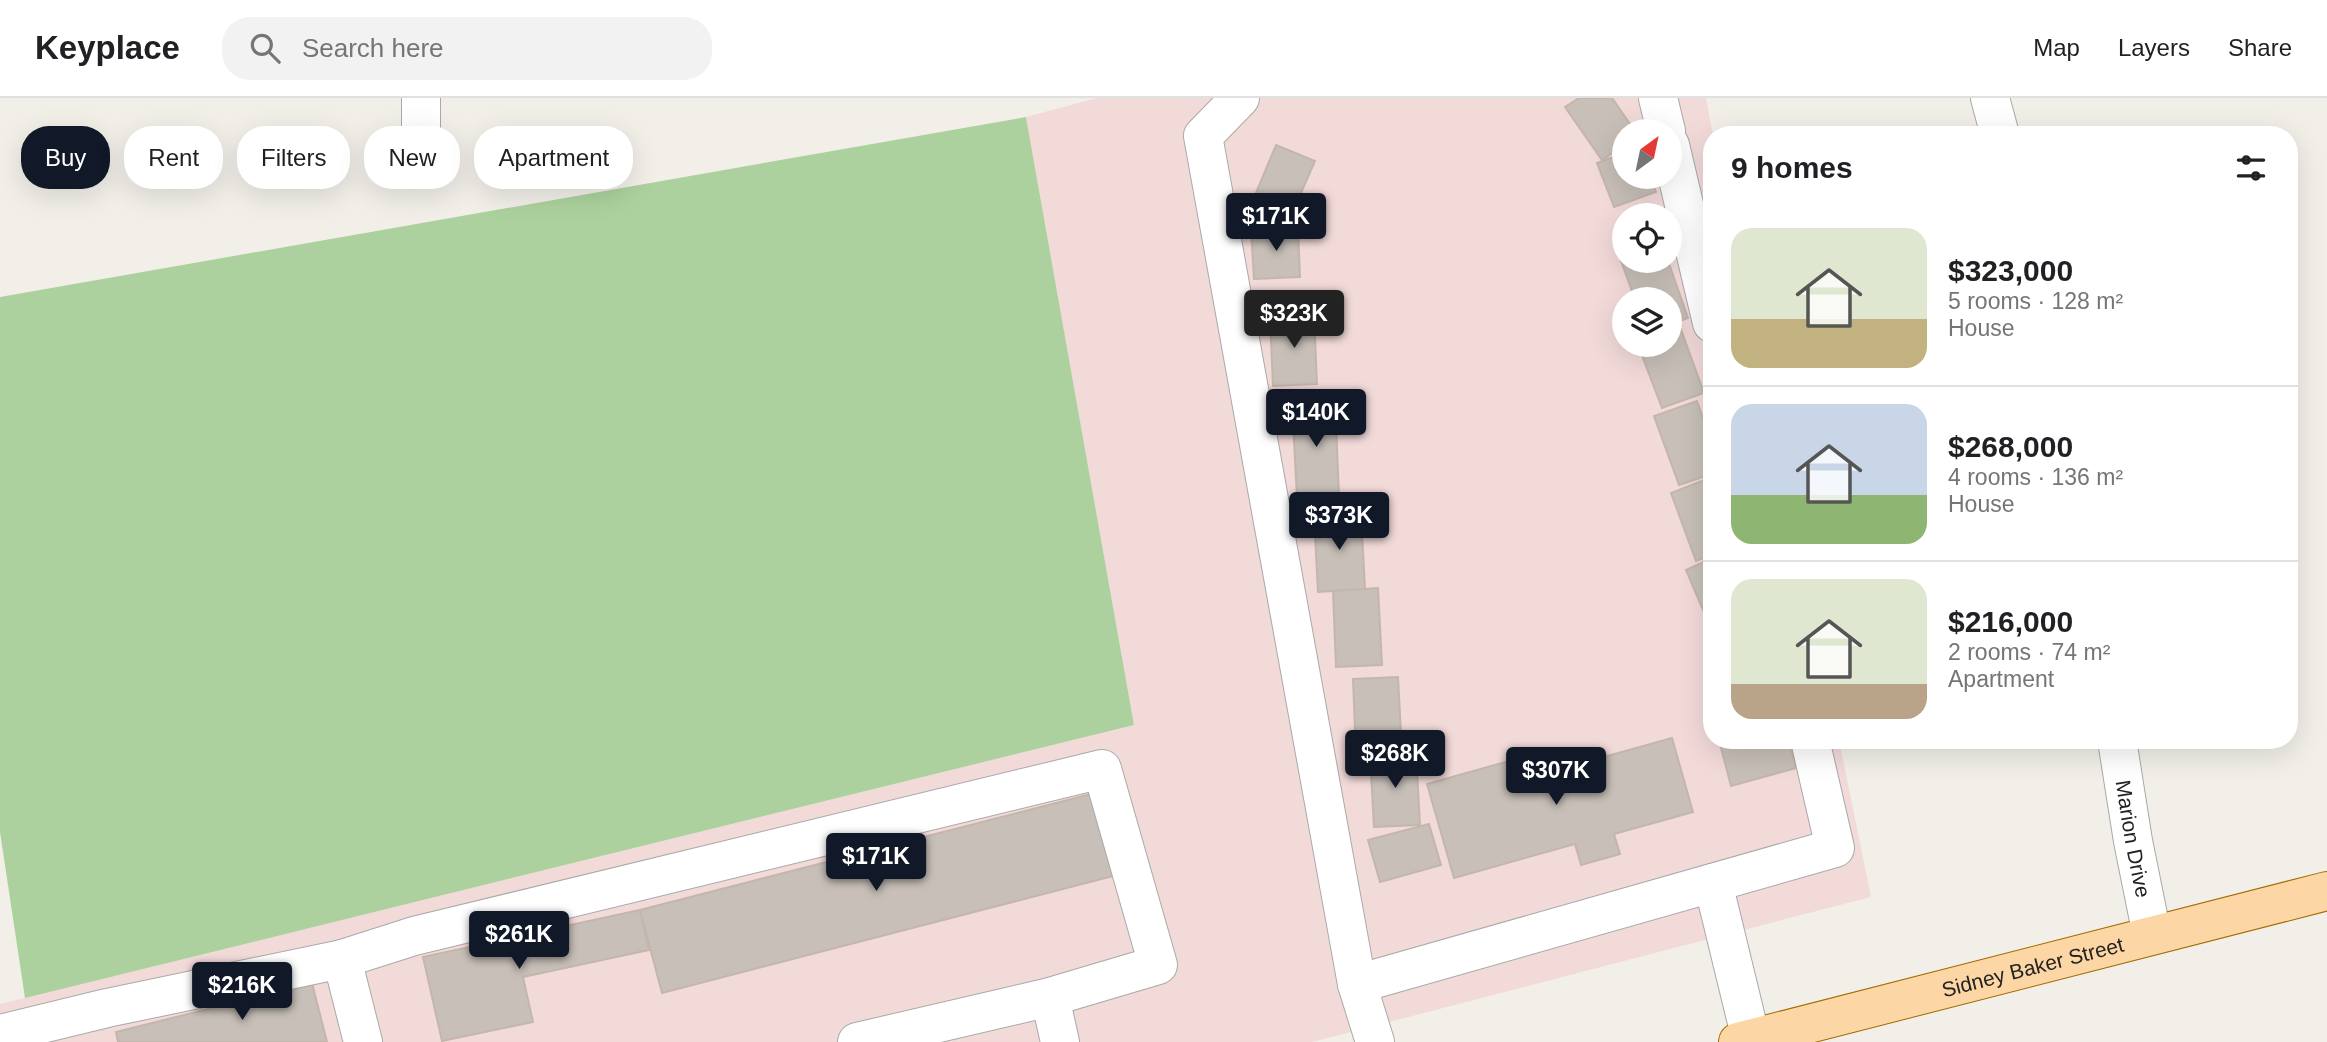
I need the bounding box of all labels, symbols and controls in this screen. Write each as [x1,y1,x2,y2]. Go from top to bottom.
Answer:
search box [222,17,712,80]
text: Keyplace [35,29,180,66]
icon: search [246,29,284,67]
text: Search here [302,33,444,63]
text: Map [2033,34,2080,61]
text: Layers [2118,34,2190,61]
text: Share [2228,34,2292,61]
north arrow [1612,119,1682,189]
map controls [1612,119,1682,357]
chip: Buy [21,126,110,189]
chip: Rent [124,126,223,189]
chip: Filters [237,126,350,189]
chip: New [364,126,460,189]
chip: Apartment [474,126,633,189]
icon: filters [2232,149,2270,187]
text: 9 homes [1731,151,1853,184]
pin: $171K [1227,194,1325,253]
text: $171K [1242,203,1310,229]
button: locate [1612,203,1682,273]
text: $323,000 [1948,254,2073,287]
icon: home [1787,256,1871,340]
button: layers [1612,287,1682,357]
text: 5 rooms · 128 m² [1948,288,2123,314]
pin: $323K [1245,290,1343,350]
text: $323K [1260,300,1328,326]
text: House [1948,315,2014,341]
pin: $140K [1267,390,1365,449]
text: $140K [1282,399,1350,425]
text: $268,000 [1948,430,2073,463]
icon: home [1787,432,1871,516]
text: 4 rooms · 136 m² [1948,464,2123,490]
text: House [1948,491,2014,517]
pin: $373K [1290,492,1388,552]
text: $373K [1305,502,1373,528]
text: $216,000 [1948,605,2073,638]
icon: home [1787,607,1871,691]
text: 2 rooms · 74 m² [1948,639,2110,665]
text: Apartment [1948,666,2054,692]
pin: $268K [1346,730,1444,790]
text: $268K [1361,740,1429,766]
pin: $307K [1507,748,1605,807]
text: $307K [1522,757,1590,783]
street label: Marion Drive [2112,778,2156,899]
pin: $171K [827,834,925,893]
text: $171K [842,843,910,869]
pin: $261K [470,912,568,971]
text: $261K [485,921,553,947]
street label: Sidney Baker Street [1939,932,2126,1001]
pin: $216K [193,962,291,1022]
text: $216K [208,972,276,998]

